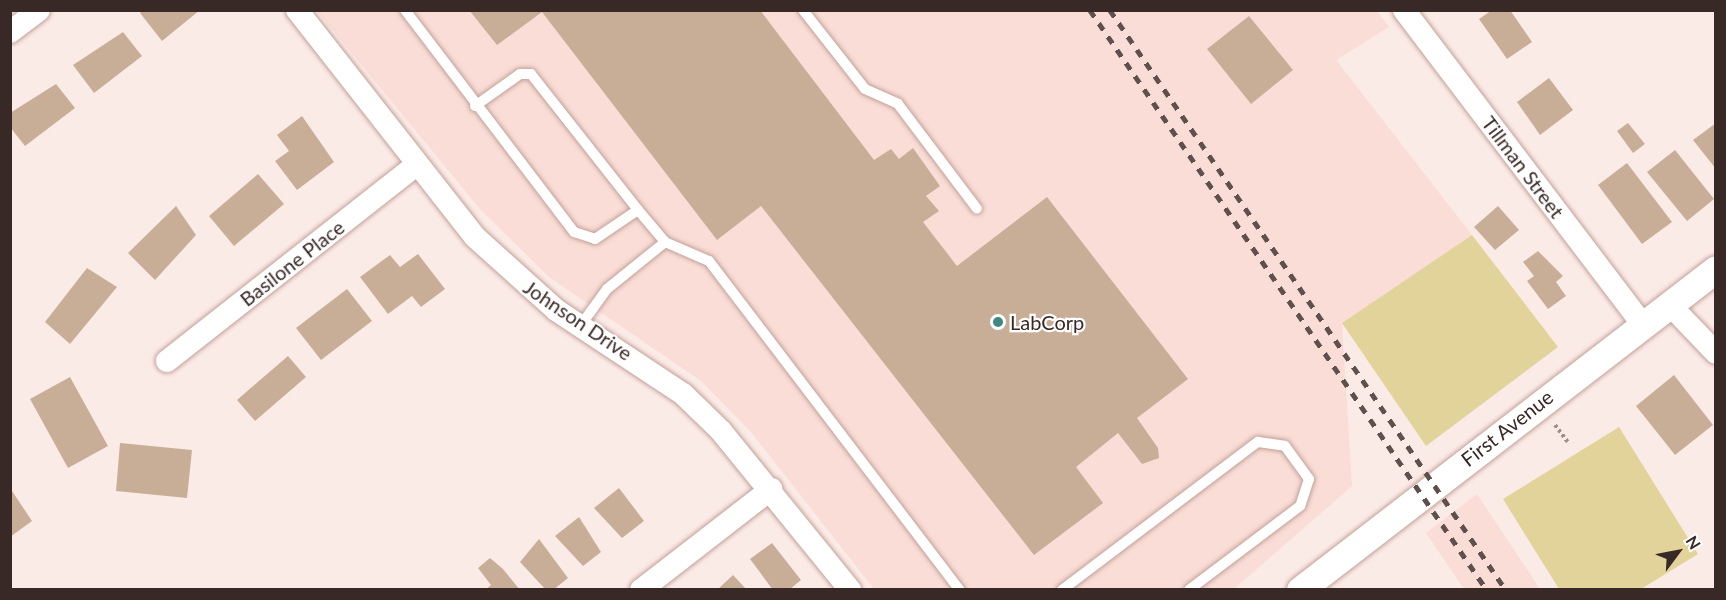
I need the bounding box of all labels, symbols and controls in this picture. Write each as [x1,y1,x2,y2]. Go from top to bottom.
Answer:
street label: Tillman Street [1477,111,1569,223]
street label: Basilone Place [235,215,349,311]
street label: Johnson Drive [519,275,637,365]
place label: LabCorp [1010,310,1084,334]
marker: LabCorp [991,315,1005,329]
street label: First Avenue [1456,385,1558,471]
north arrow [1648,522,1708,582]
text: N [1682,532,1705,552]

